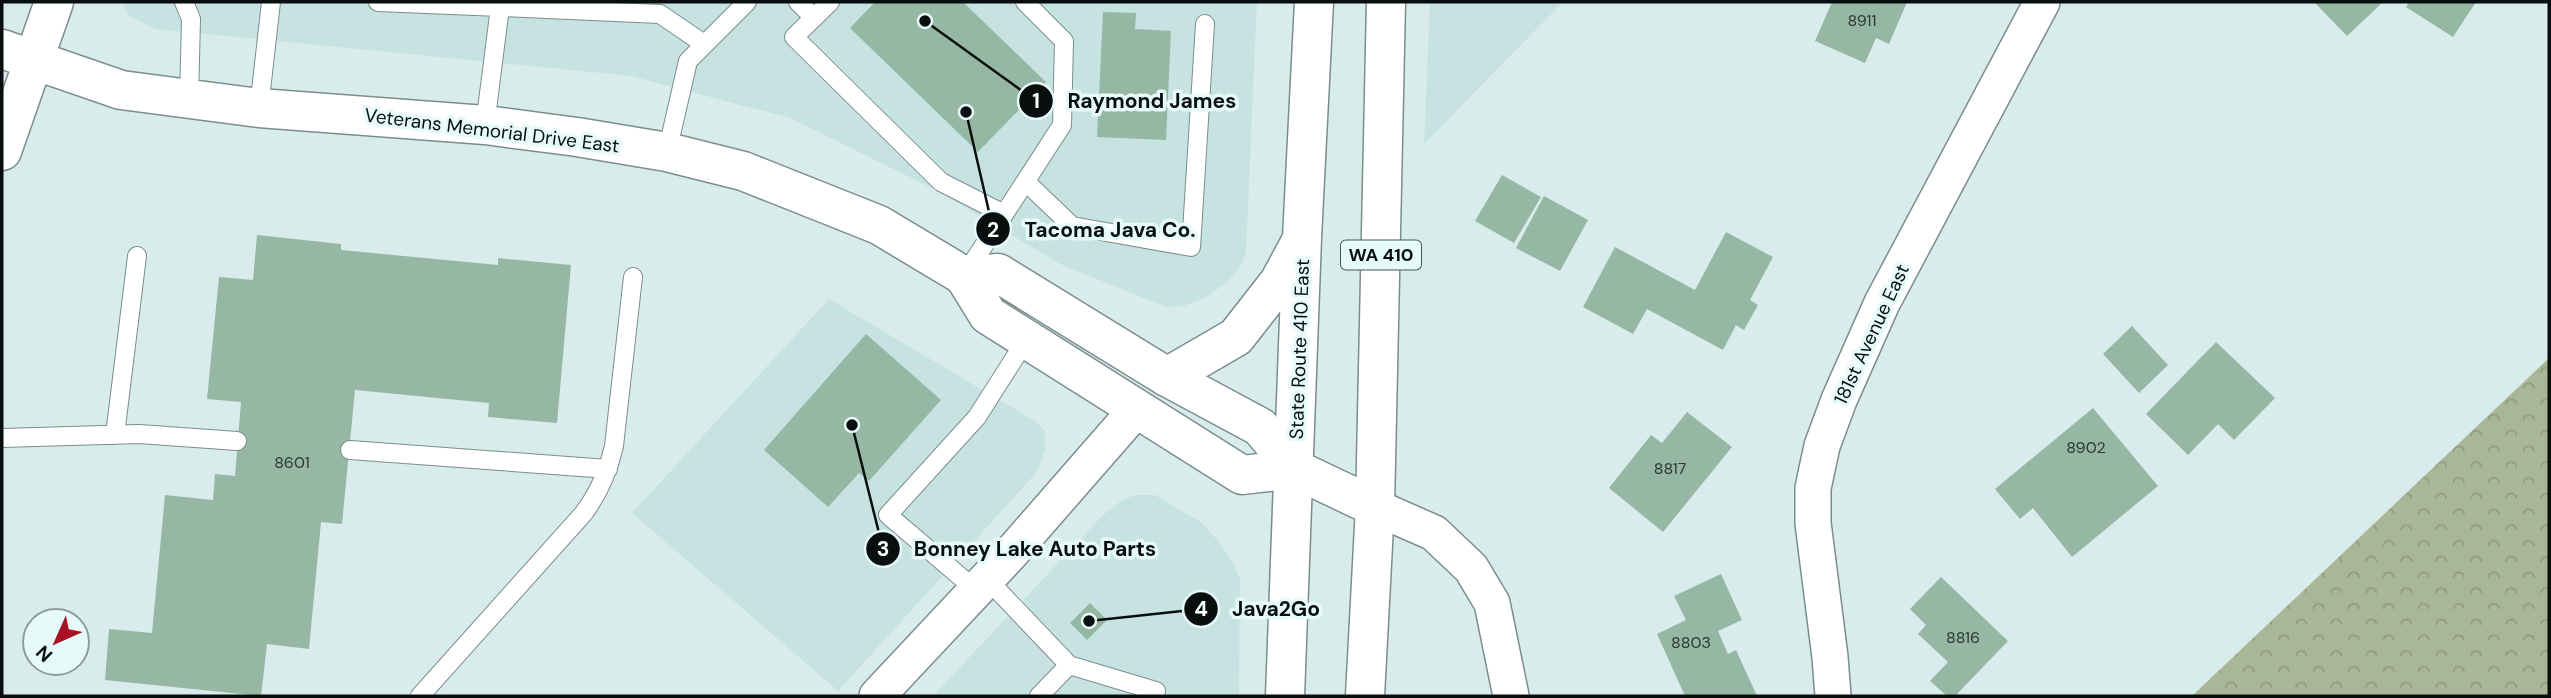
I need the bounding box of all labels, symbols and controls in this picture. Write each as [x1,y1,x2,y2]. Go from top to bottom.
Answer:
house number: 8911 [1847,10,1877,31]
callout: Raymond James [1018,80,1250,122]
text: 1 [1032,87,1040,115]
text: Raymond James [1068,87,1236,115]
street label: Veterans Memorial Drive East [363,102,621,159]
callout: Tacoma Java Co. [975,208,1209,250]
text: 2 [987,216,999,244]
text: Tacoma Java Co. [1024,216,1196,244]
road number: WA 410 [1341,241,1421,270]
street label: State Route 410 East [1284,258,1315,440]
street label: 181st Avenue East [1828,260,1915,408]
house number: 8902 [2066,437,2106,458]
house number: 8601 [274,452,310,473]
house number: 8817 [1654,458,1686,479]
callout: Bonney Lake Auto Parts [865,528,1171,570]
text: 3 [877,535,889,563]
text: Bonney Lake Auto Parts [914,535,1156,563]
callout: Java2Go [1183,588,1334,630]
text: 4 [1194,595,1208,623]
text: Java2Go [1232,595,1320,623]
north arrow [21,607,91,677]
house number: 8816 [1946,627,1980,648]
house number: 8803 [1671,632,1711,653]
text: N [31,640,58,667]

